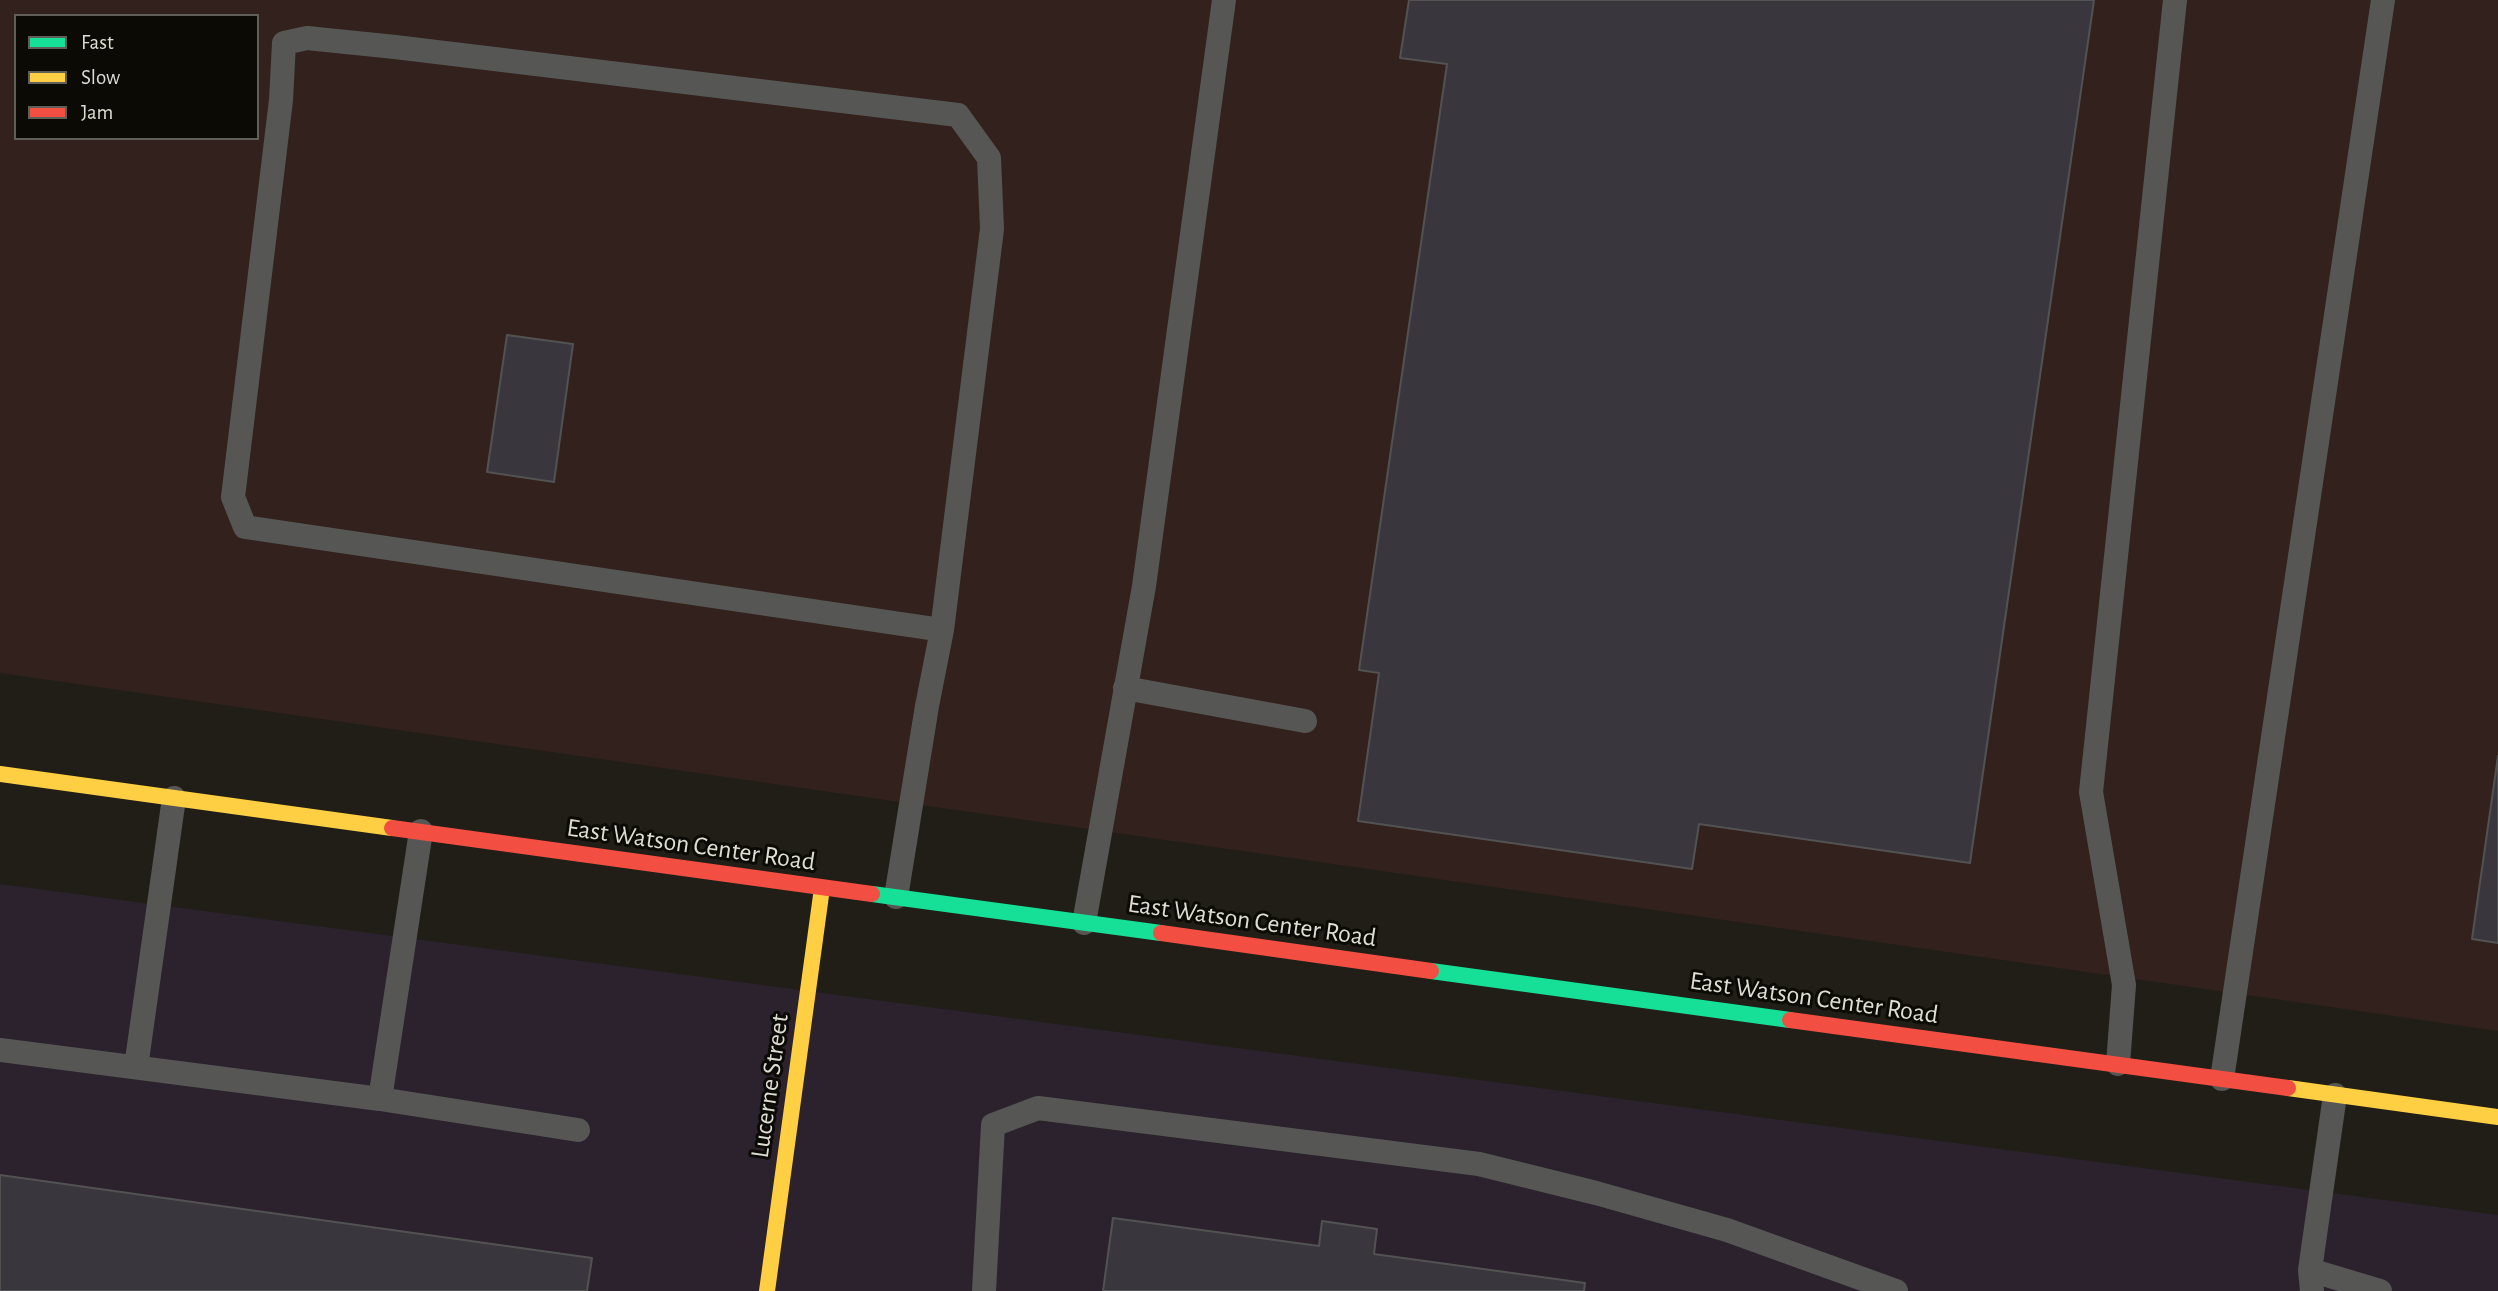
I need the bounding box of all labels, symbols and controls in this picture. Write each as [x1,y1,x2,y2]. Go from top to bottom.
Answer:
legend [14,14,259,140]
text: Fast [81,32,114,53]
text: Slow [81,67,120,88]
text: Jam [81,102,113,123]
street label: East Watson Center Road [565,812,817,878]
street label: East Watson Center Road [1126,888,1378,954]
street label: East Watson Center Road [1688,965,1940,1031]
street label: Lucerne Street [744,1012,796,1160]

